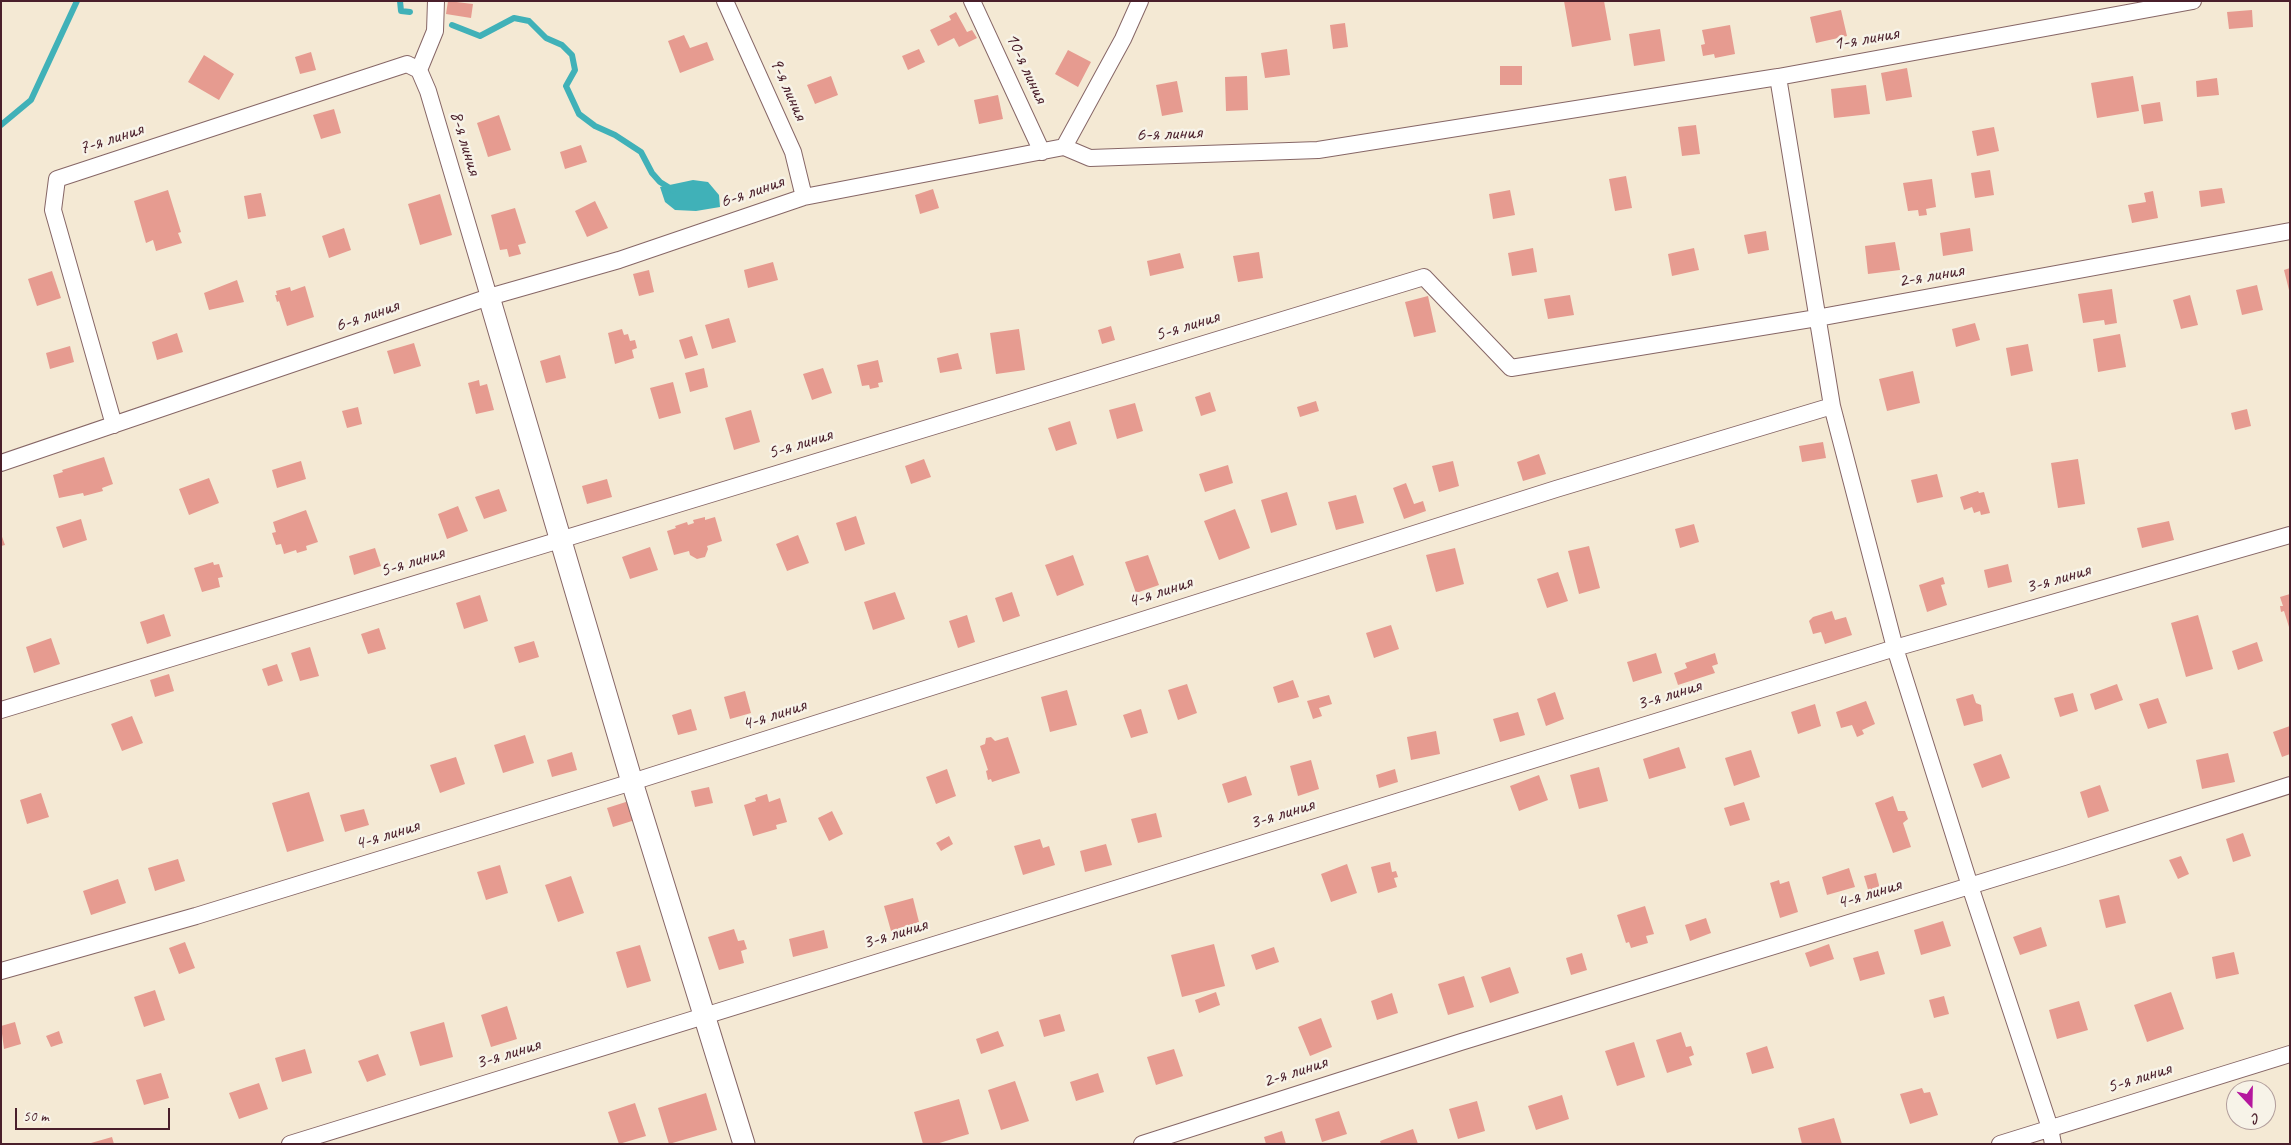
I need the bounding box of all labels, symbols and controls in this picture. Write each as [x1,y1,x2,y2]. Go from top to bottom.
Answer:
street label: 1-я линия [1831,21,1901,57]
street label: 10-я линия [999,29,1053,107]
street label: 9-я линия [764,54,812,124]
street label: 8-я линия [444,108,486,178]
street label: 7-я линия [76,117,146,161]
street label: 6-я линия [1136,121,1202,147]
street label: 6-я линия [717,170,787,214]
street label: 2-я линия [1896,258,1966,294]
street label: 6-я линия [332,294,402,338]
street label: 5-я линия [1152,305,1222,347]
street label: 5-я линия [765,423,835,465]
street label: 5-я линия [377,541,447,583]
street label: 3-я линия [2023,558,2093,600]
street label: 4-я линия [1125,570,1195,614]
street label: 3-я линия [1634,674,1704,716]
street label: 4-я линия [739,693,809,737]
street label: 3-я линия [1247,793,1317,835]
street label: 4-я линия [352,814,422,856]
street label: 4-я линия [1834,873,1904,915]
street label: 3-я линия [860,913,930,955]
street label: 3-я линия [473,1033,543,1075]
street label: 2-я линия [1260,1050,1330,1094]
street label: 5-я линия [2104,1057,2174,1099]
north arrow [2226,1080,2276,1130]
scale bar [18,1098,172,1130]
text: 50 m [23,1107,49,1126]
text: С [2250,1109,2262,1128]

